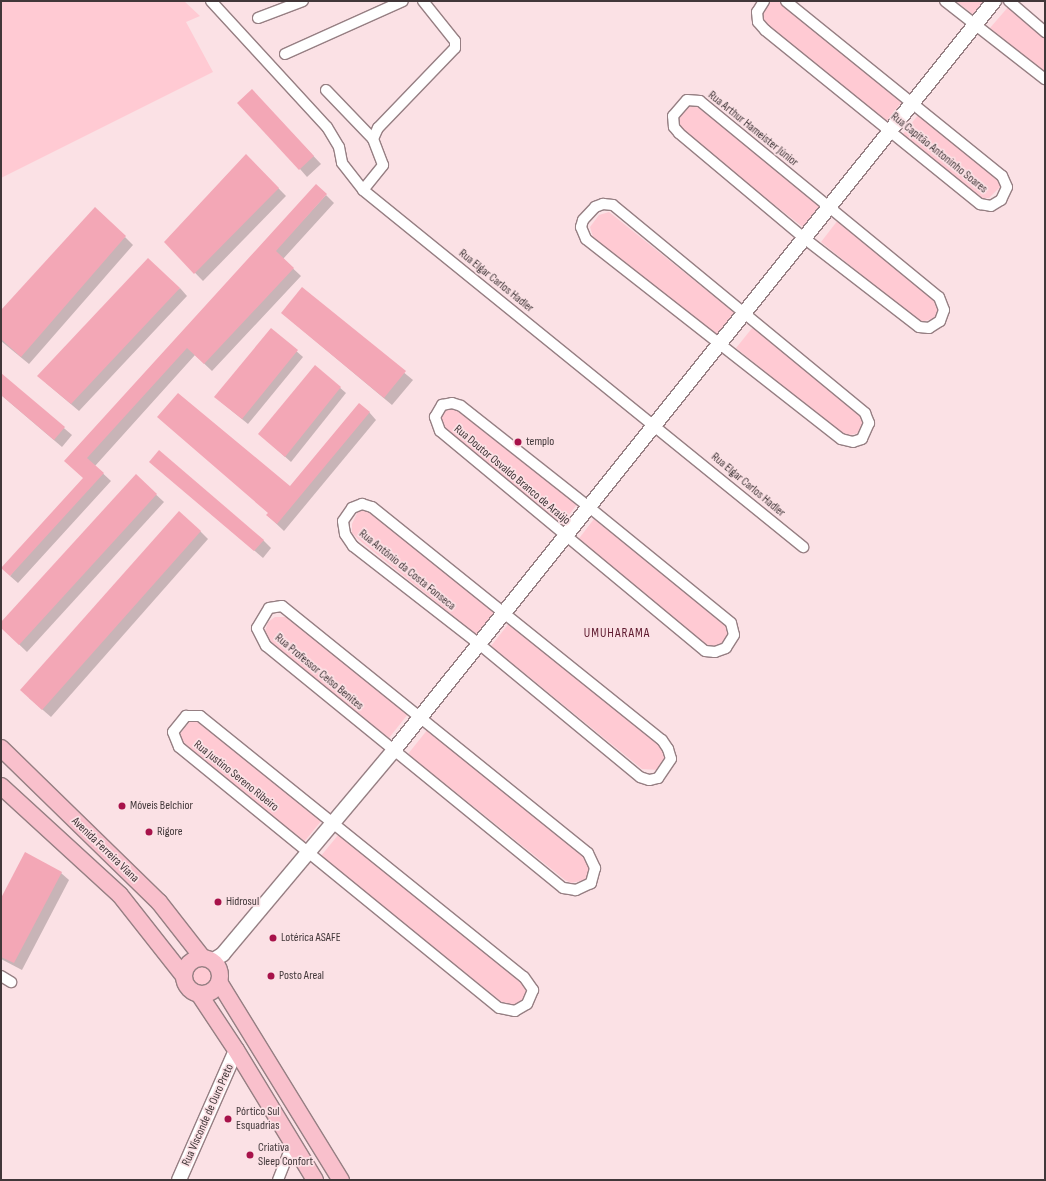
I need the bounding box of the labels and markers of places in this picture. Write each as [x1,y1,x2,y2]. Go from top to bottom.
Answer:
place label: templo [526,435,554,449]
marker: templo [513,437,523,447]
place label: Móveis Belchior [130,799,193,813]
marker: Móveis Belchior [117,801,127,811]
place label: Rigore [157,825,183,839]
marker: Rigore [144,827,154,837]
place label: Hidrosul [226,895,259,909]
marker: Hidrosul [213,897,223,907]
place label: Lotérica ASAFE [281,931,341,945]
marker: Lotérica ASAFE [268,933,278,943]
place label: Posto Areal [279,969,324,983]
marker: Posto Areal [266,971,276,981]
place label: Pórtico Sul Esquadrias [236,1105,280,1133]
marker: Pórtico Sul Esquadrias [223,1114,233,1124]
place label: Criativa Sleep Confort [258,1141,313,1169]
marker: Criativa Sleep Confort [245,1150,255,1160]

